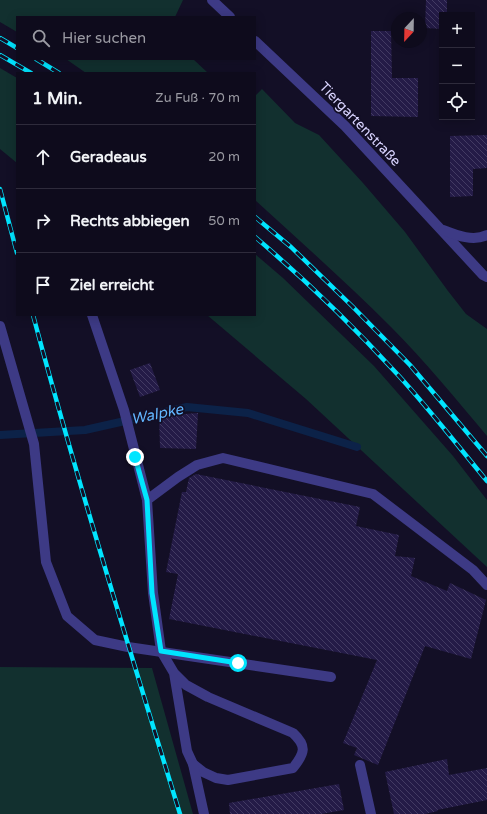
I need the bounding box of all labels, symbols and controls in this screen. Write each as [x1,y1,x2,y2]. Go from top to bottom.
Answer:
north arrow [391,12,427,48]
map controls [439,12,475,120]
button: + [439,12,475,48]
search box [16,16,256,60]
icon: search [30,27,52,49]
text: Hier suchen [62,29,146,47]
button: − [439,48,475,84]
street label: Tiergartenstraße [316,78,405,170]
button: locate [439,84,475,120]
text: 1 Min. [32,88,82,109]
text: Zu Fuß · 70 m [155,90,240,106]
icon: ahead [32,146,54,168]
text: Geradeaus [70,148,147,166]
text: 20 m [208,149,240,165]
icon: right [32,210,54,232]
text: Rechts abbiegen [70,212,190,230]
text: 50 m [208,213,240,229]
icon: arrive [32,274,54,296]
text: Ziel erreicht [70,276,154,294]
water label: Walpke [129,399,186,428]
route end [126,448,144,466]
route start [229,654,247,672]

